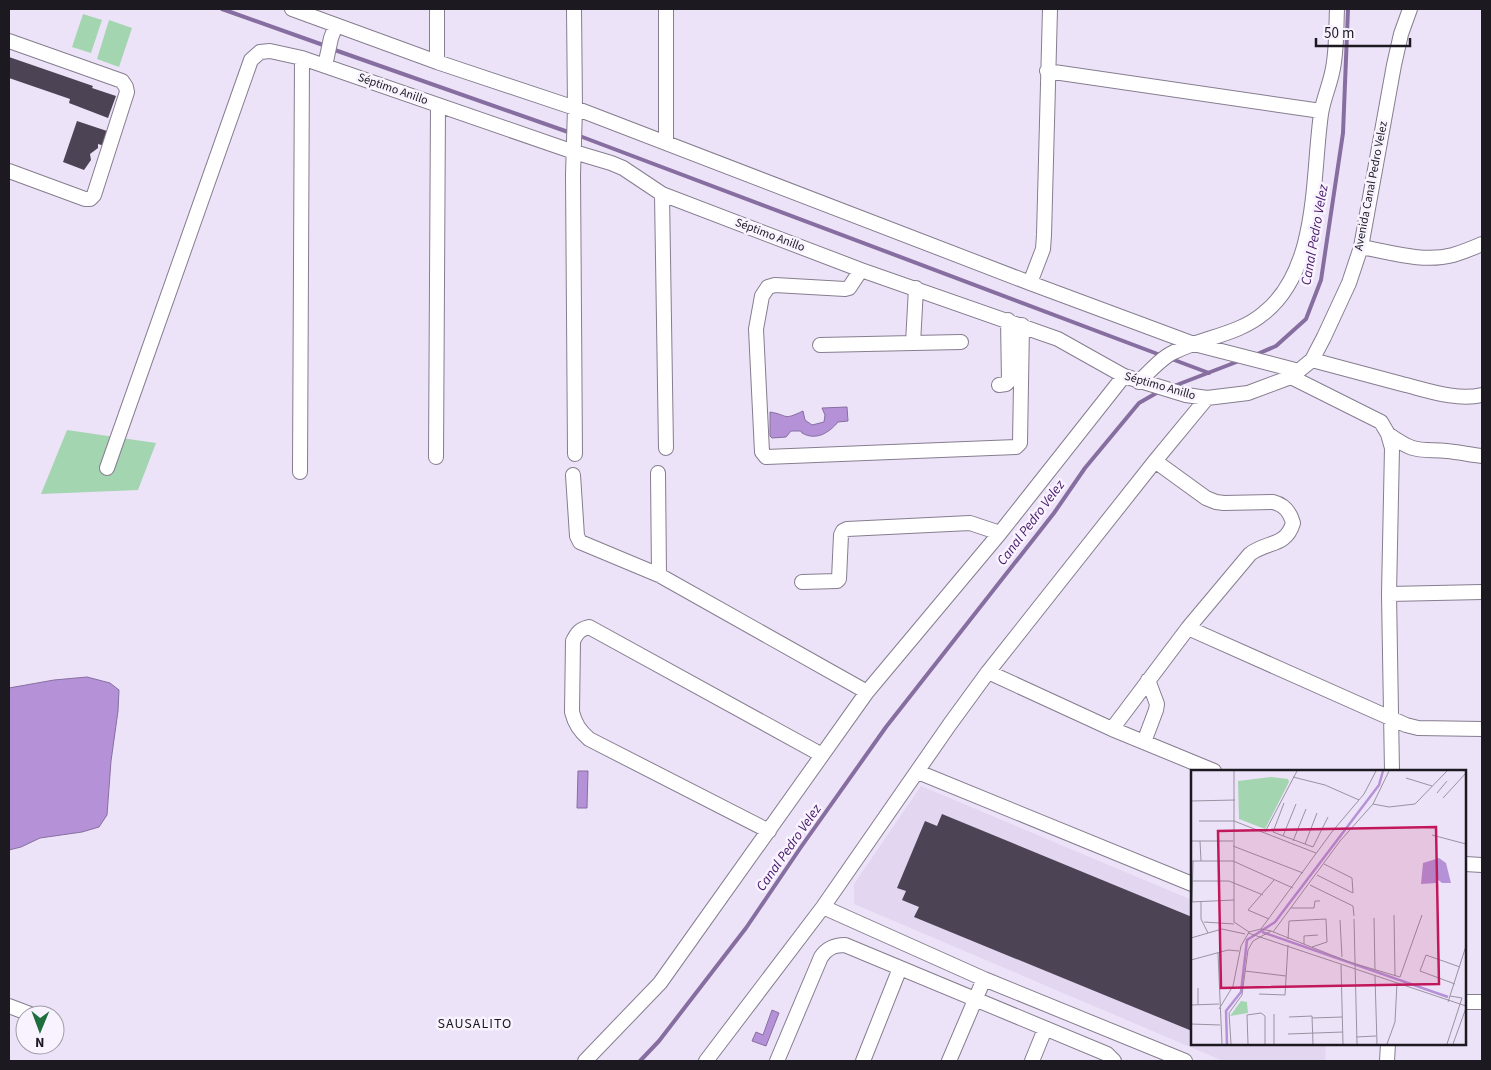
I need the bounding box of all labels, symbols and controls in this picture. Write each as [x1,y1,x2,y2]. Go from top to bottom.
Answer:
scale bar [1316,15,1410,47]
text: 50 m [1324,23,1354,44]
street label: Séptimo Anillo [356,69,430,109]
street label: Avenida Canal Pedro Velez [1350,120,1392,252]
water label: Canal Pedro Velez [1296,182,1334,287]
street label: Séptimo Anillo [733,214,807,256]
street label: Séptimo Anillo [1122,368,1198,404]
water label: Canal Pedro Velez [992,475,1070,570]
inset map [1191,770,1466,1045]
water label: Canal Pedro Velez [752,800,827,895]
north arrow [15,1005,65,1055]
district label: SAUSALITO [438,1014,512,1034]
text: N [35,1032,45,1052]

